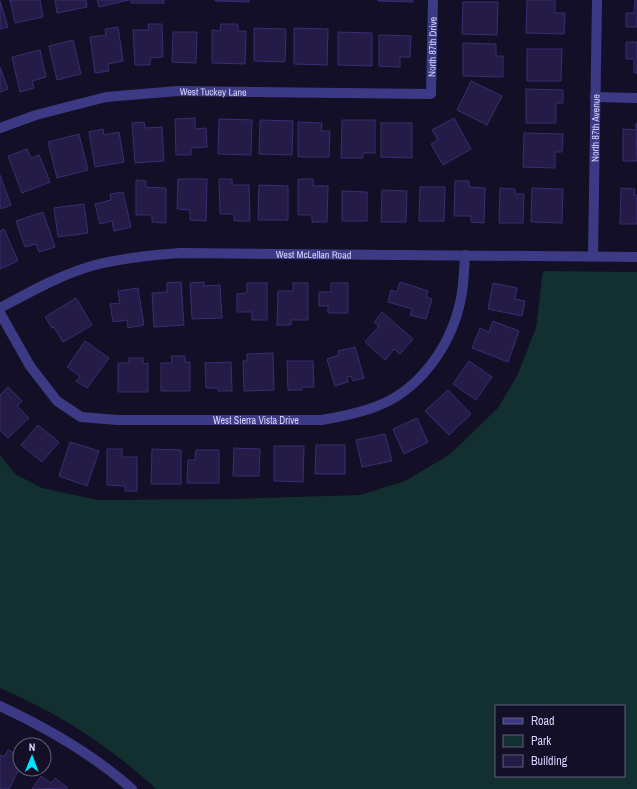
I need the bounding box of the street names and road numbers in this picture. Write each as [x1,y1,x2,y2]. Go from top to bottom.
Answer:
street label: North 87th Drive [425,16,439,77]
street label: West Tuckey Lane [180,85,247,98]
street label: North 87th Avenue [588,94,602,162]
street label: West McLellan Road [276,247,351,261]
street label: West Sierra Vista Drive [213,414,299,427]

